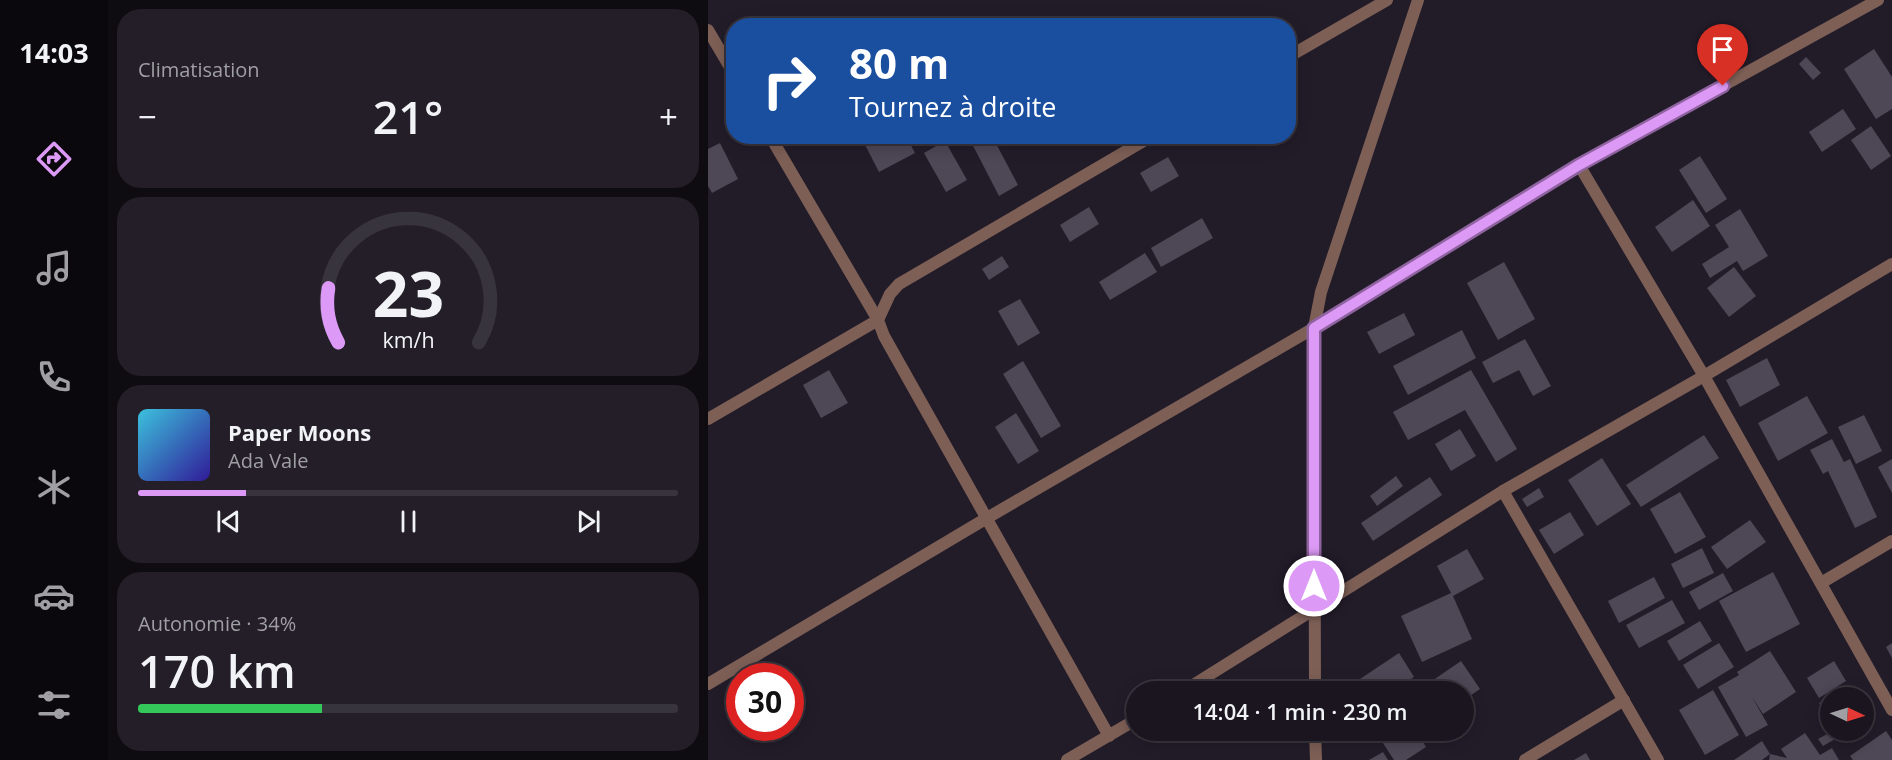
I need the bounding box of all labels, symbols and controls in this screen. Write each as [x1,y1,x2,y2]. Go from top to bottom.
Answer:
pin [1697,24,1748,86]
icon: arrive [1706,33,1739,66]
text: 14:03 [19,34,89,71]
text: 80 m [849,34,949,91]
icon: right [750,42,828,120]
text: Climatisation [138,56,260,83]
text: 21° [373,86,443,147]
text: Tournez à droite [849,88,1057,125]
text: − [138,94,157,139]
text: + [659,94,678,139]
icon: directions [33,138,75,180]
icon: music [33,247,75,289]
text: 23 [372,250,444,335]
text: km/h [382,326,434,355]
icon: phone [33,356,75,398]
text: Paper Moons [228,417,371,447]
text: Ada Vale [228,447,309,474]
icon: climate [33,466,75,508]
icon: previous [212,505,245,538]
icon: pause [392,505,425,538]
icon: next [572,505,605,538]
position arrow [1282,554,1346,618]
icon: car [33,575,75,617]
text: Autonomie · 34% [138,610,296,637]
text: 170 km [138,640,296,701]
speed limit sign: 30 [726,663,804,741]
icon: filters [33,684,75,726]
north arrow [1820,687,1874,741]
map controls [1820,687,1874,741]
text: 14:04 · 1 min · 230 m [1192,696,1408,726]

